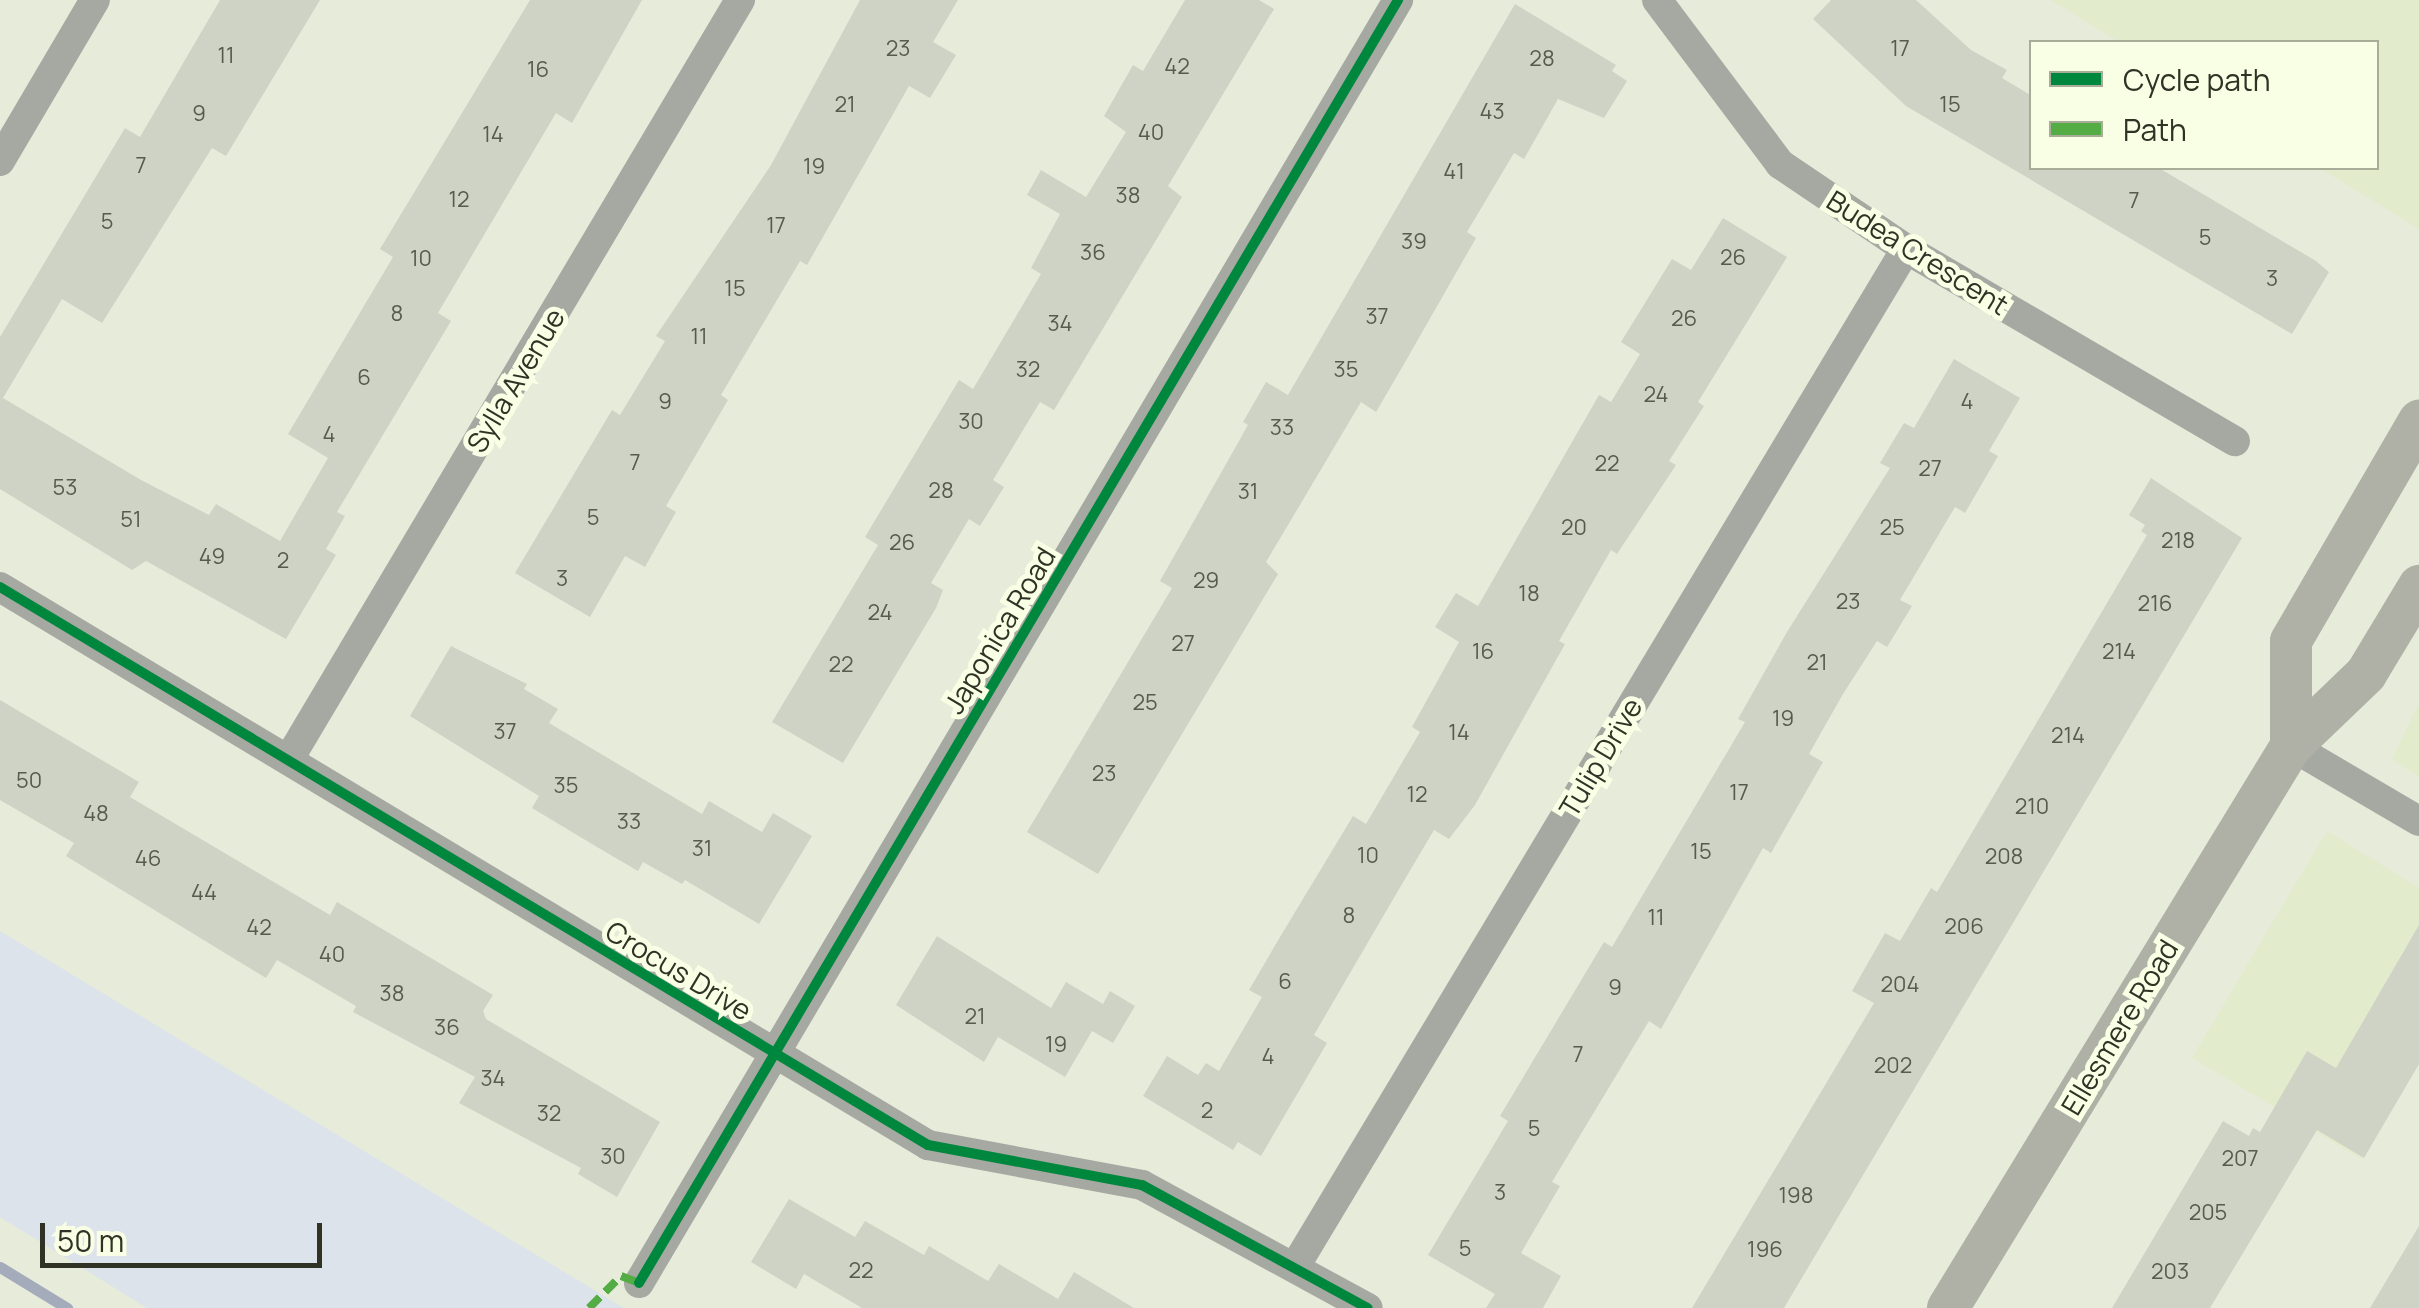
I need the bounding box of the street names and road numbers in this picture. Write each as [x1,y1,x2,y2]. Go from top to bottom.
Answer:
street label: Budea Crescent [1821,183,2015,321]
street label: Sylla Avenue [459,302,571,458]
street label: Japonica Road [936,541,1062,719]
street label: Tulip Drive [1551,691,1649,823]
street label: Crocus Drive [600,913,758,1027]
street label: Ellesmere Road [2054,933,2184,1121]

